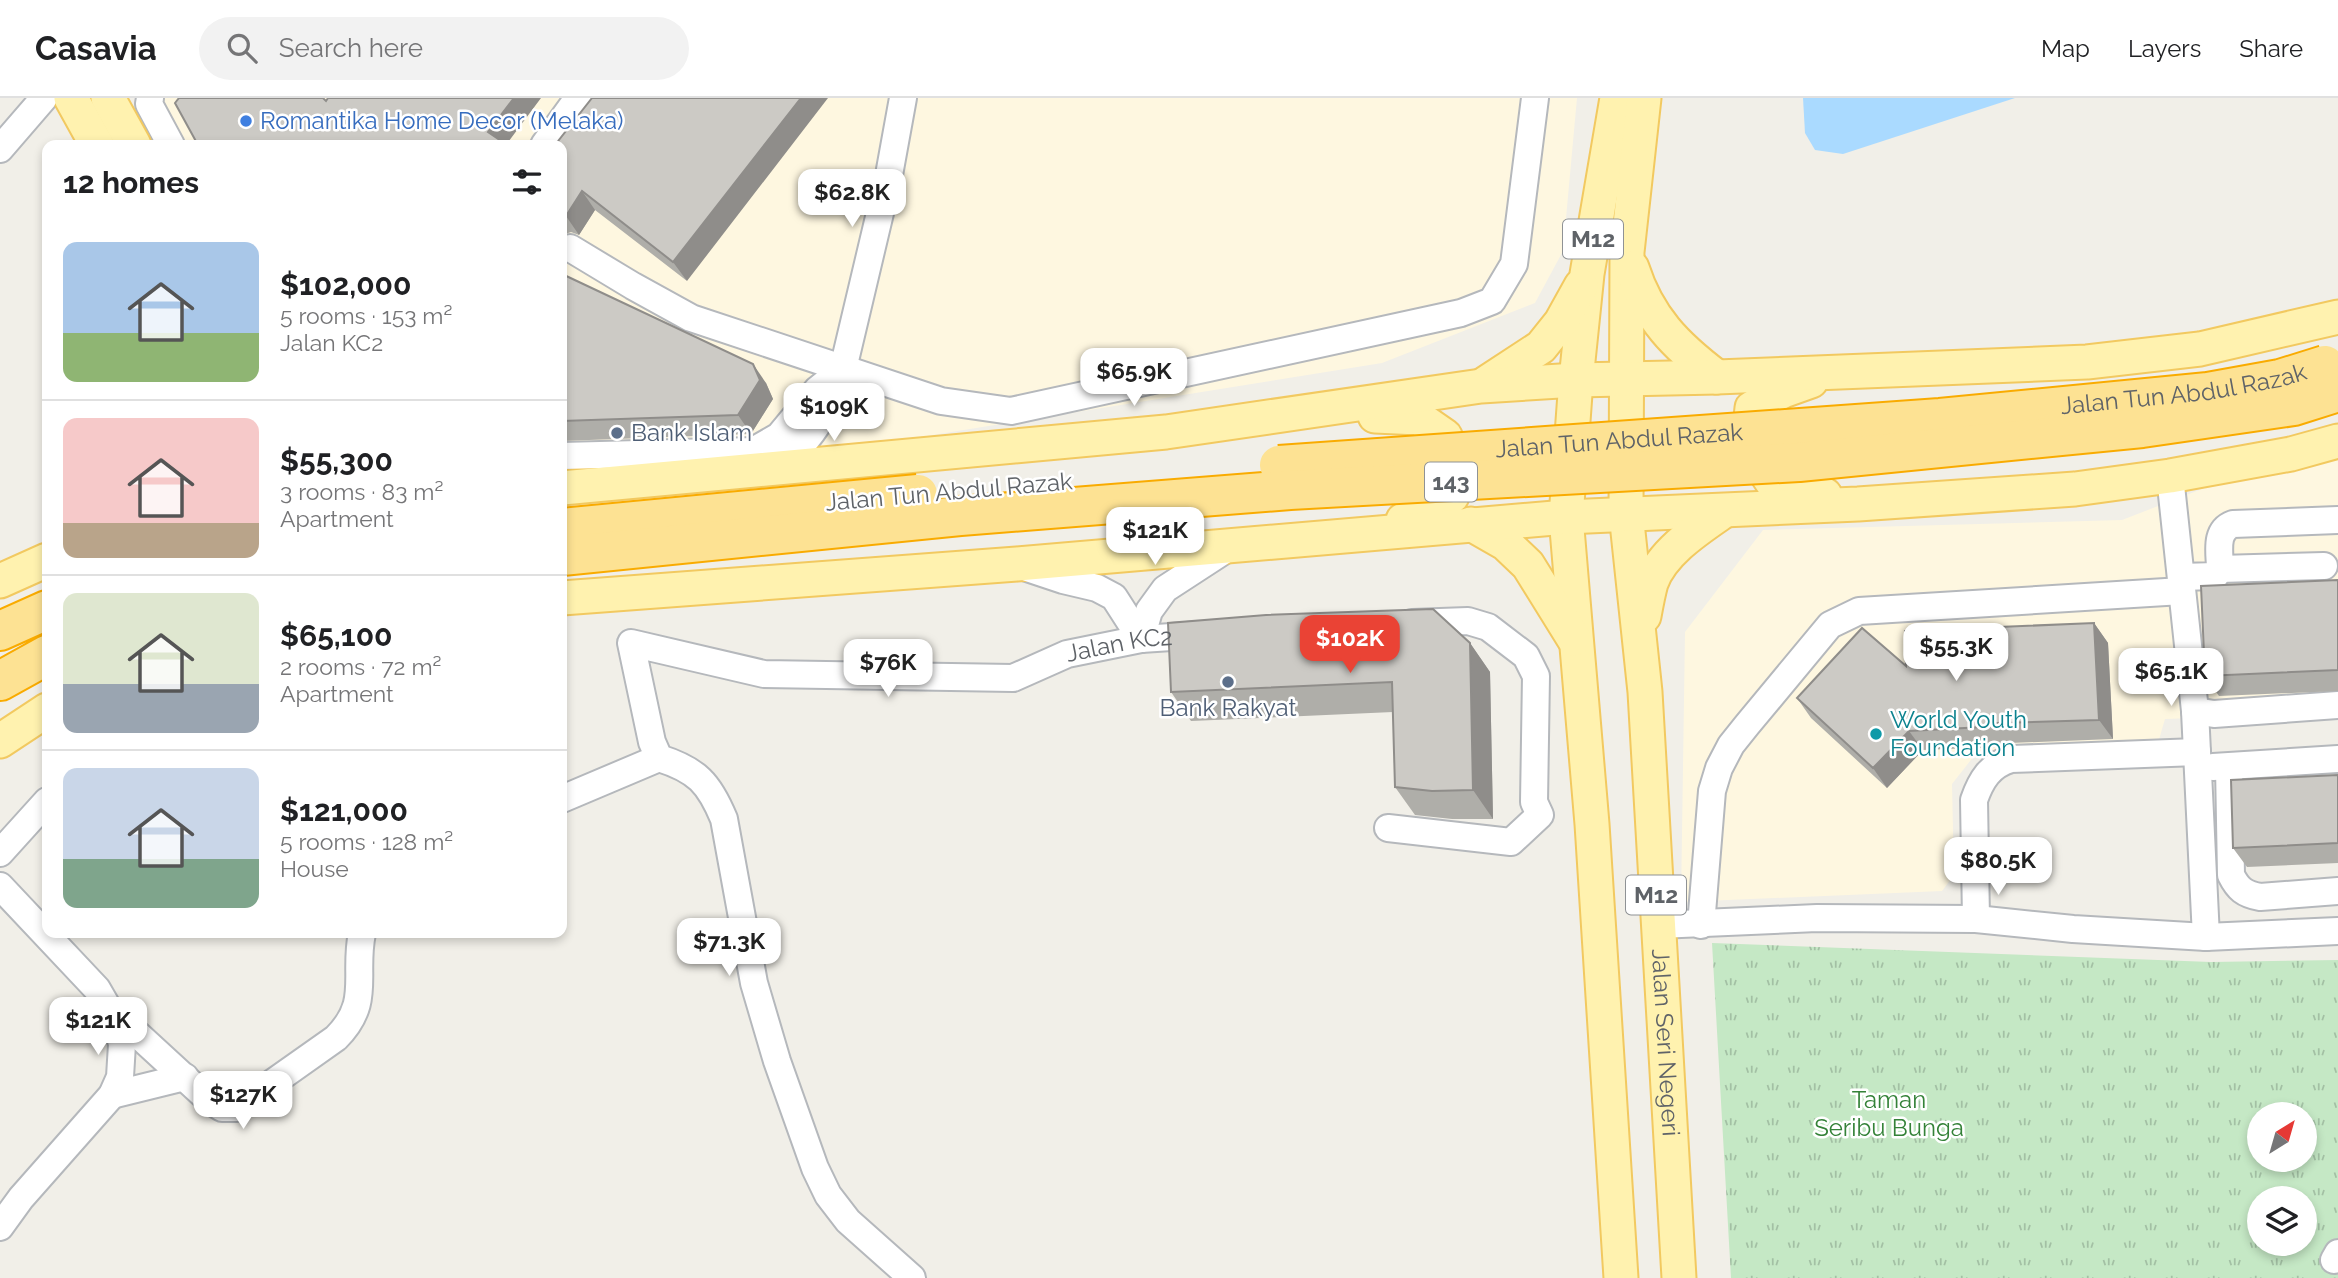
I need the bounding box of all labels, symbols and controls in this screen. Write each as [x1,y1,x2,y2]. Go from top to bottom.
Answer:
search box [199,17,689,80]
text: Casavia [35,29,157,68]
icon: search [223,29,261,67]
text: Search here [279,33,423,63]
text: Map [2041,34,2090,63]
text: Layers [2128,34,2201,63]
text: Share [2239,34,2303,63]
place label: Romantika Home Decor (Melaka) [260,106,624,135]
marker: Romantika Home Decor (Melaka) [238,113,254,129]
icon: filters [508,163,546,201]
text: 12 homes [63,165,199,200]
pin: $62.8K [795,170,909,229]
text: $62.8K [814,178,890,205]
road number: M12 [1563,220,1623,258]
text: $102,000 [280,267,411,302]
icon: home [119,270,203,354]
text: 5 rooms · 153 m² [280,302,452,329]
text: Jalan KC2 [280,329,383,356]
pin: $65.9K [1077,348,1191,408]
text: $65.9K [1096,357,1172,384]
street label: Jalan Tun Abdul Razak [2059,357,2310,420]
pin: $109K [785,384,883,443]
text: $109K [800,392,869,419]
street label: Jalan Tun Abdul Razak [1494,417,1744,464]
place label: Bank Islam [631,418,752,447]
marker: Bank Islam [609,425,625,441]
text: $55,300 [280,443,393,478]
icon: home [119,446,203,530]
road number: 143 [1425,462,1477,502]
street label: Jalan Tun Abdul Razak [824,466,1074,517]
text: 3 rooms · 83 m² [280,478,443,505]
text: Apartment [280,505,394,532]
pin: $121K [1106,508,1204,567]
text: $121K [1122,516,1188,543]
pin: $102K [1301,616,1399,675]
text: $65,100 [280,618,392,653]
icon: home [119,621,203,705]
street label: Jalan KC2 [1064,622,1173,668]
text: $102K [1316,624,1384,651]
pin: $55.3K [1899,624,2013,683]
text: $55.3K [1919,632,1993,659]
pin: $76K [847,640,929,699]
text: $76K [860,648,916,675]
pin: $65.1K [2114,648,2228,708]
text: 2 rooms · 72 m² [280,653,441,680]
text: $65.1K [2134,657,2208,684]
marker: Bank Rakyat [1220,674,1236,690]
text: Apartment [280,680,394,707]
place label: Bank Rakyat [1160,693,1296,722]
place label: World Youth Foundation [1890,705,2027,762]
marker: World Youth Foundation [1868,726,1884,742]
text: $121,000 [280,793,408,828]
icon: home [119,796,203,880]
text: 5 rooms · 128 m² [280,828,453,855]
pin: $80.5K [1941,838,2055,897]
text: $80.5K [1960,846,2036,873]
text: House [280,855,349,882]
road number: M12 [1626,876,1686,915]
pin: $71.3K [672,918,786,978]
text: $71.3K [693,927,765,954]
street label: Jalan Seri Negeri [1646,948,1686,1137]
pin: $121K [49,998,147,1057]
text: $121K [65,1006,131,1033]
pin: $127K [194,1072,292,1131]
text: $127K [209,1080,277,1107]
park label: Taman Seribu Bunga [1814,1085,1964,1142]
north arrow [2247,1102,2317,1172]
map controls [2247,1102,2317,1256]
button: layers [2247,1186,2317,1256]

